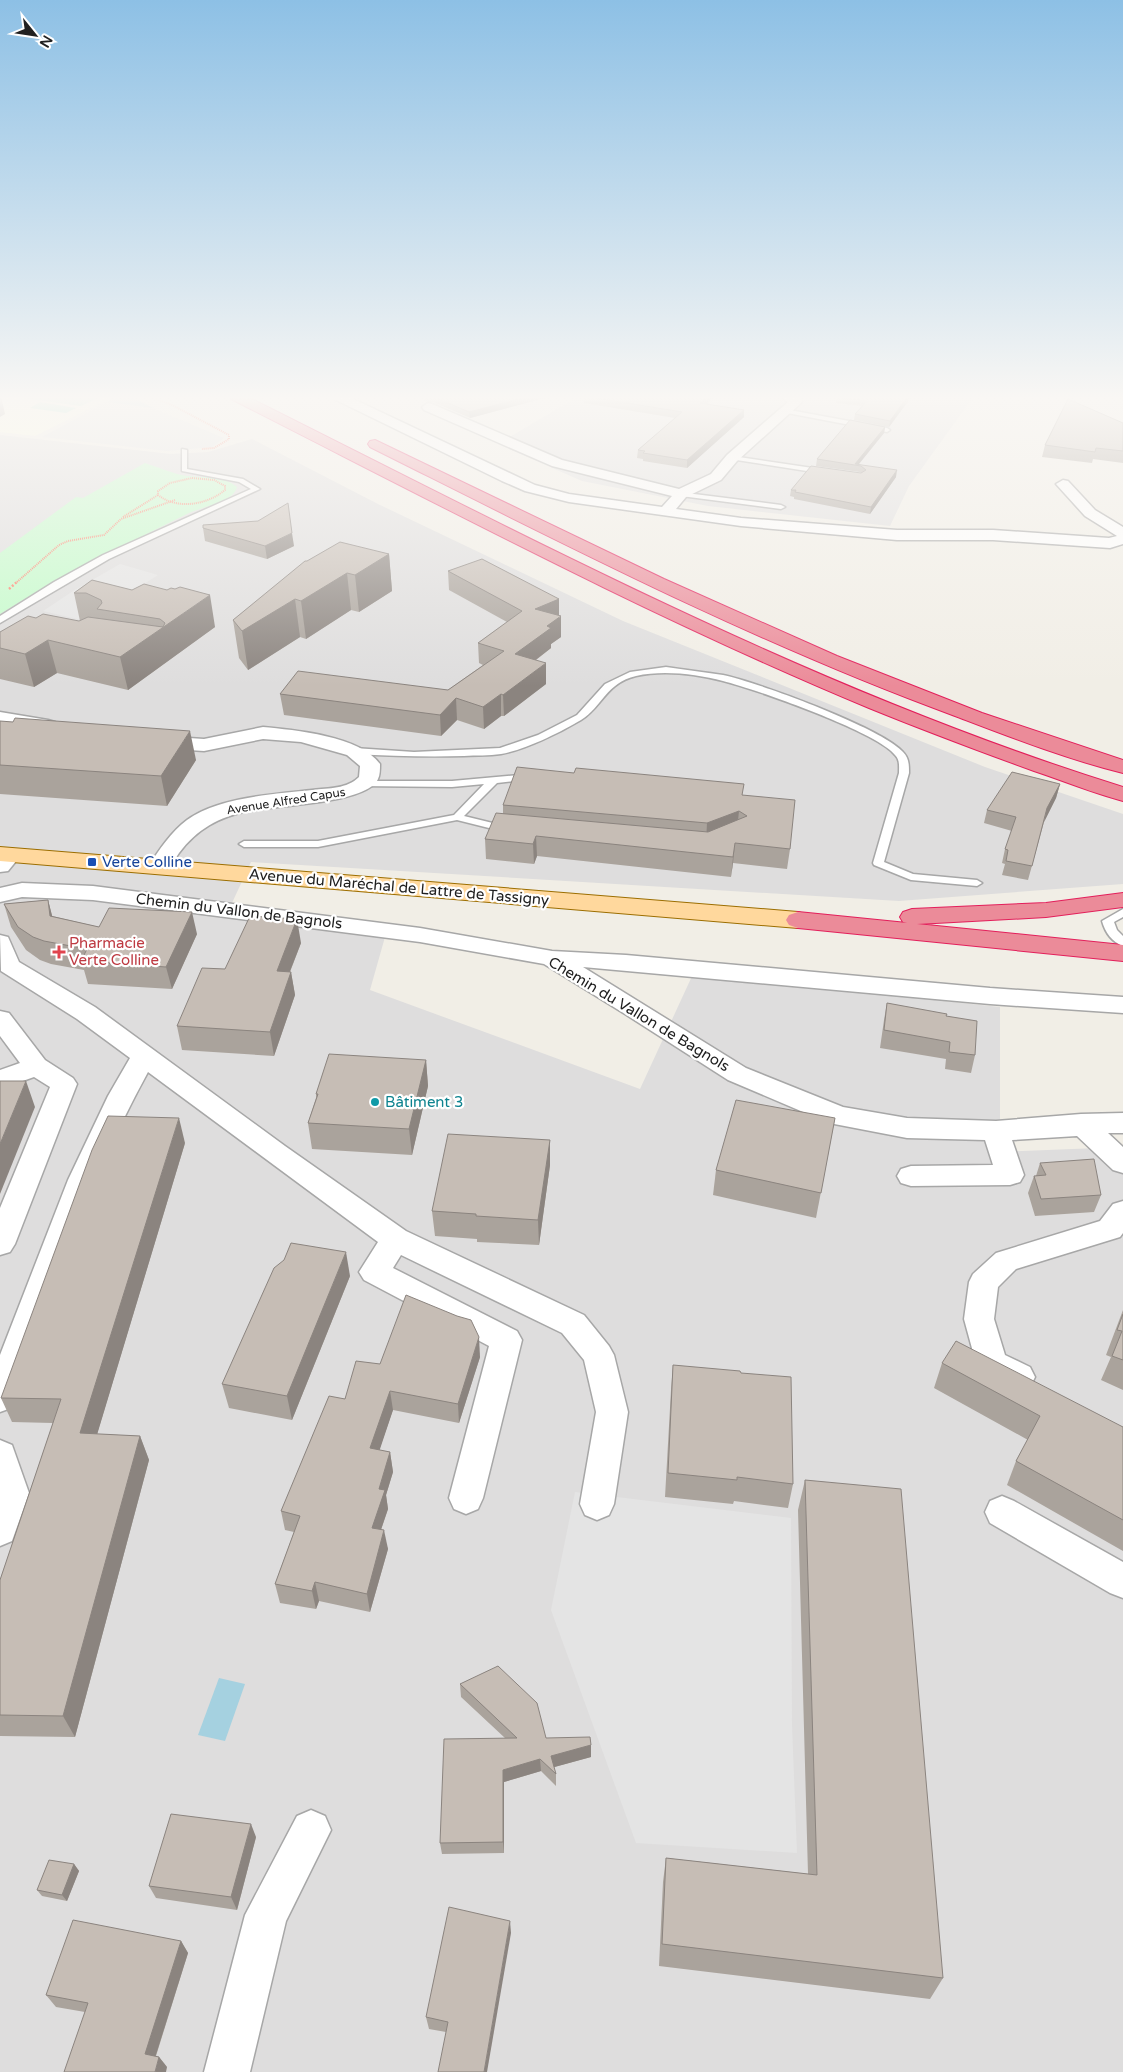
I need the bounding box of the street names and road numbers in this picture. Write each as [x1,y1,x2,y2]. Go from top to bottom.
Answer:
street label: Avenue Alfred Capus [226,785,347,817]
street label: Avenue du Maréchal de Lattre de Tassigny [248,865,550,909]
street label: Chemin du Vallon de Bagnols [135,889,343,933]
street label: Chemin du Vallon de Bagnols [545,953,733,1075]

